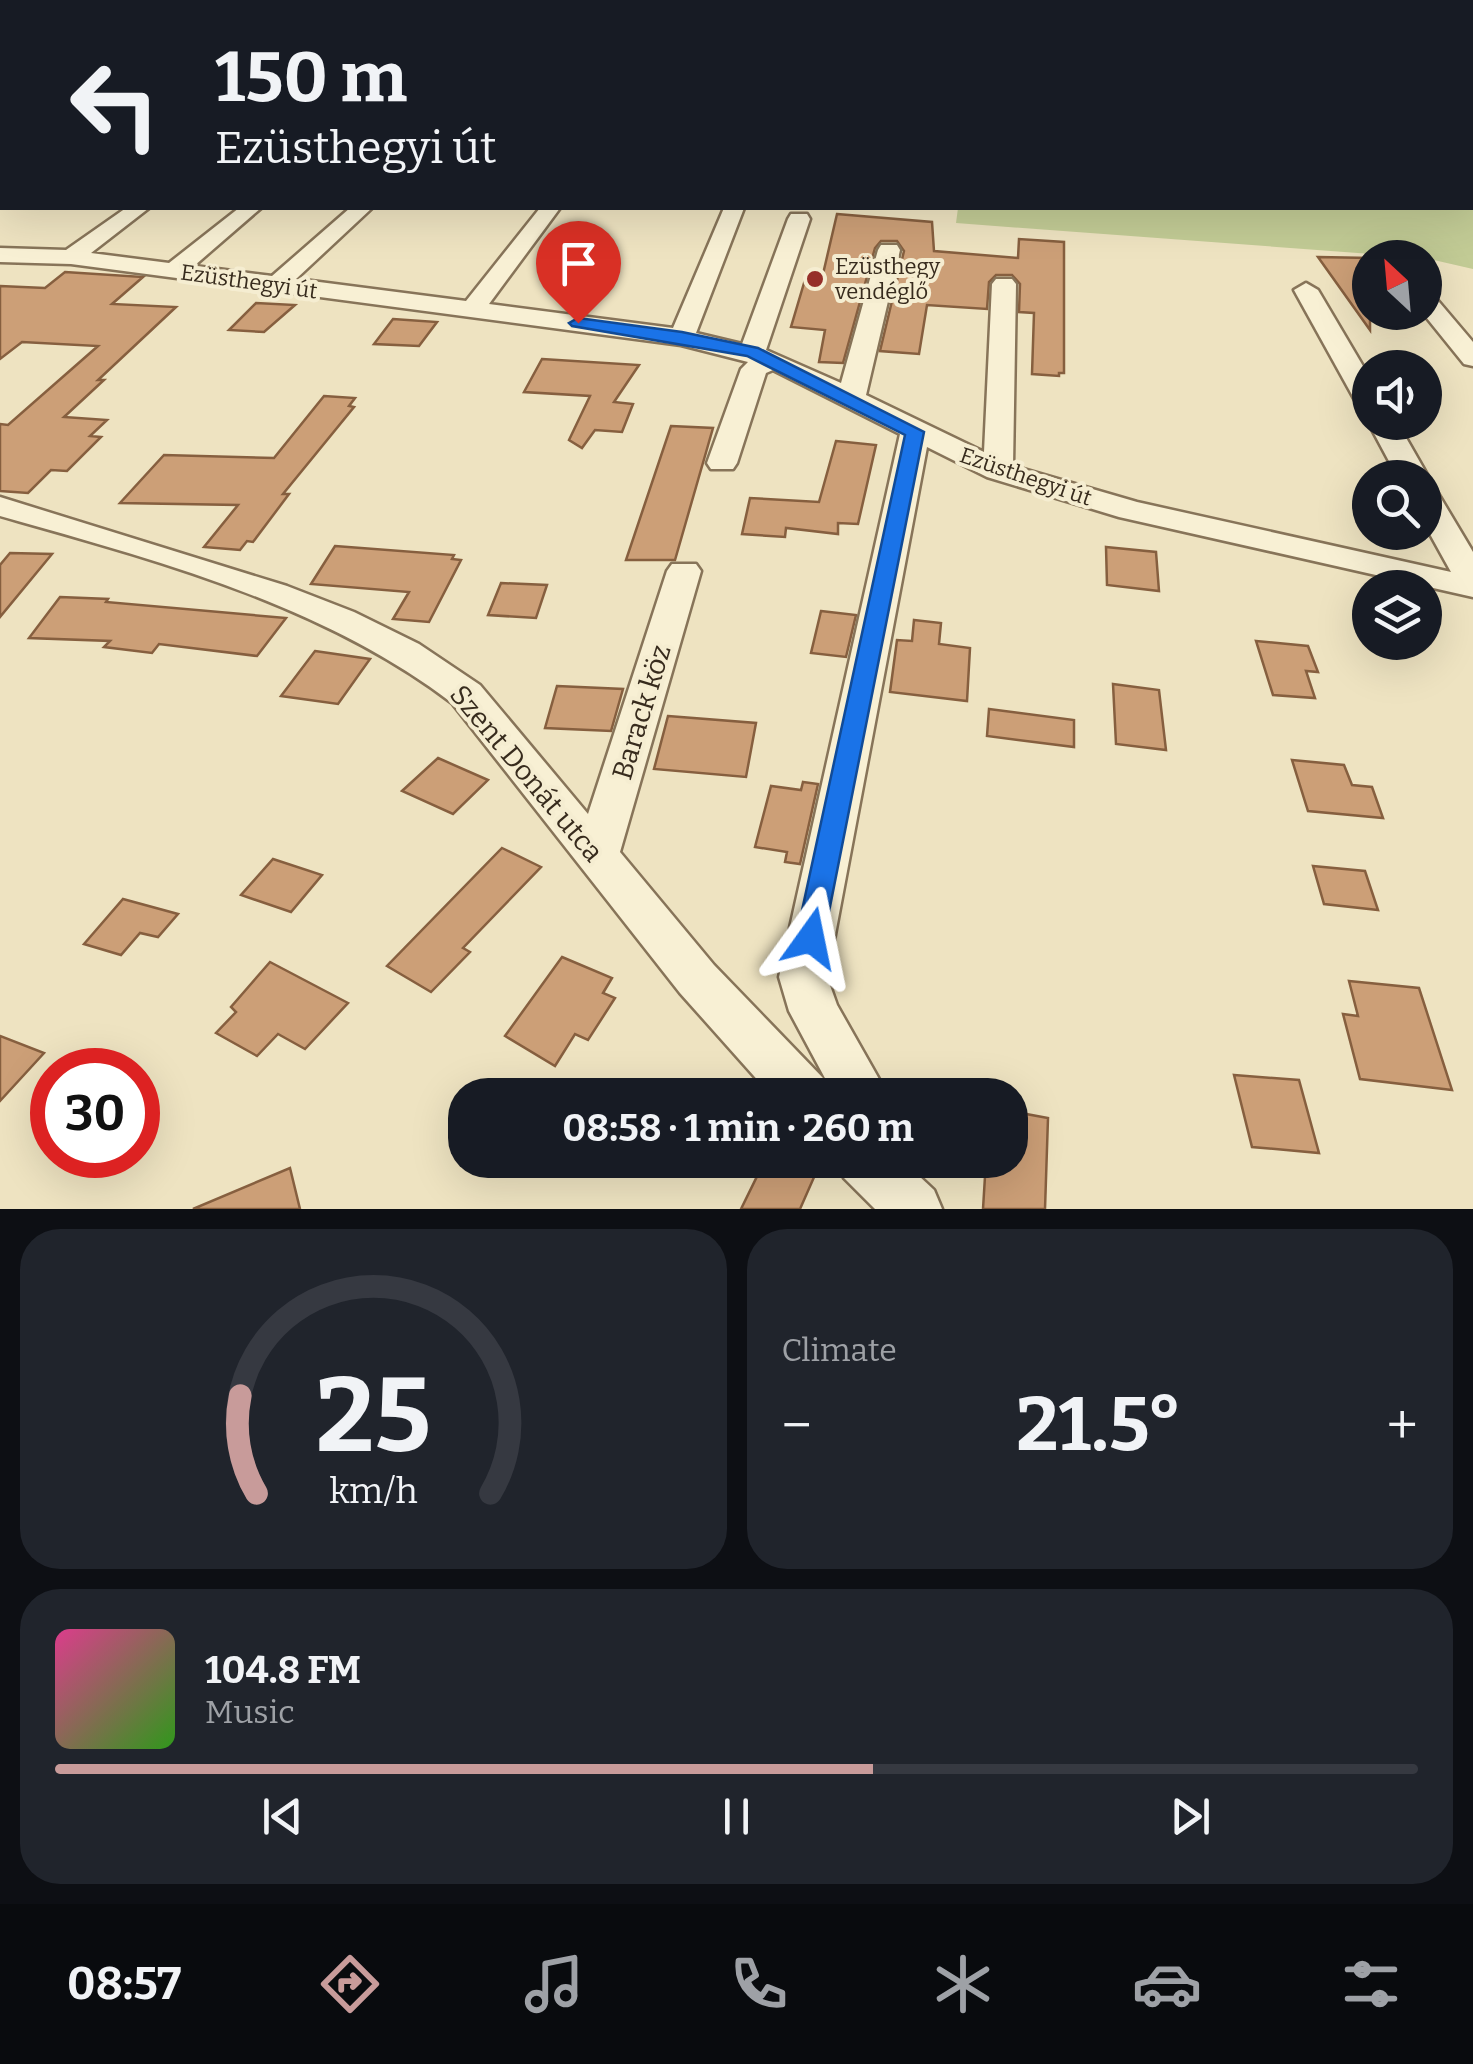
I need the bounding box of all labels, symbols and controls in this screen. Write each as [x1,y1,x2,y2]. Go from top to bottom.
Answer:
text: 150 m [215,36,407,120]
icon: left [50,40,180,170]
text: Ezüsthegyi út [215,121,497,175]
pin [536,221,621,324]
icon: arrive [551,236,606,291]
north arrow [1352,240,1442,330]
map controls [1352,240,1442,660]
place label: Ezüsthegy vendéglő [834,253,941,305]
street label: Ezüsthegyi út [179,259,319,304]
marker: Ezüsthegy vendéglő [804,268,826,290]
button: sound [1352,350,1442,440]
street label: Ezüsthegyi út [956,441,1095,512]
button: search [1352,460,1442,550]
button: layers [1352,570,1442,660]
street label: Barack köz [605,641,678,784]
street label: Szent Donát utca [443,678,610,868]
position arrow [759,886,863,990]
speed limit sign: 30 [30,1048,160,1178]
text: 08:58 · 1 min · 260 m [562,1105,914,1151]
text: Climate [782,1331,897,1369]
text: 25 [316,1354,431,1479]
text: 21.5° [1016,1380,1182,1470]
text: − [782,1393,812,1459]
text: + [1387,1393,1418,1459]
text: km/h [329,1470,417,1512]
text: 104.8 FM [205,1647,361,1693]
text: Music [205,1693,295,1731]
icon: previous [255,1789,310,1844]
icon: pause [709,1789,764,1844]
icon: next [1163,1789,1218,1844]
icon: directions [315,1949,385,2019]
icon: music [519,1949,589,2019]
icon: phone [724,1949,794,2019]
icon: climate [928,1949,998,2019]
icon: car [1132,1949,1202,2019]
icon: filters [1336,1949,1406,2019]
text: 08:57 [67,1957,181,2011]

